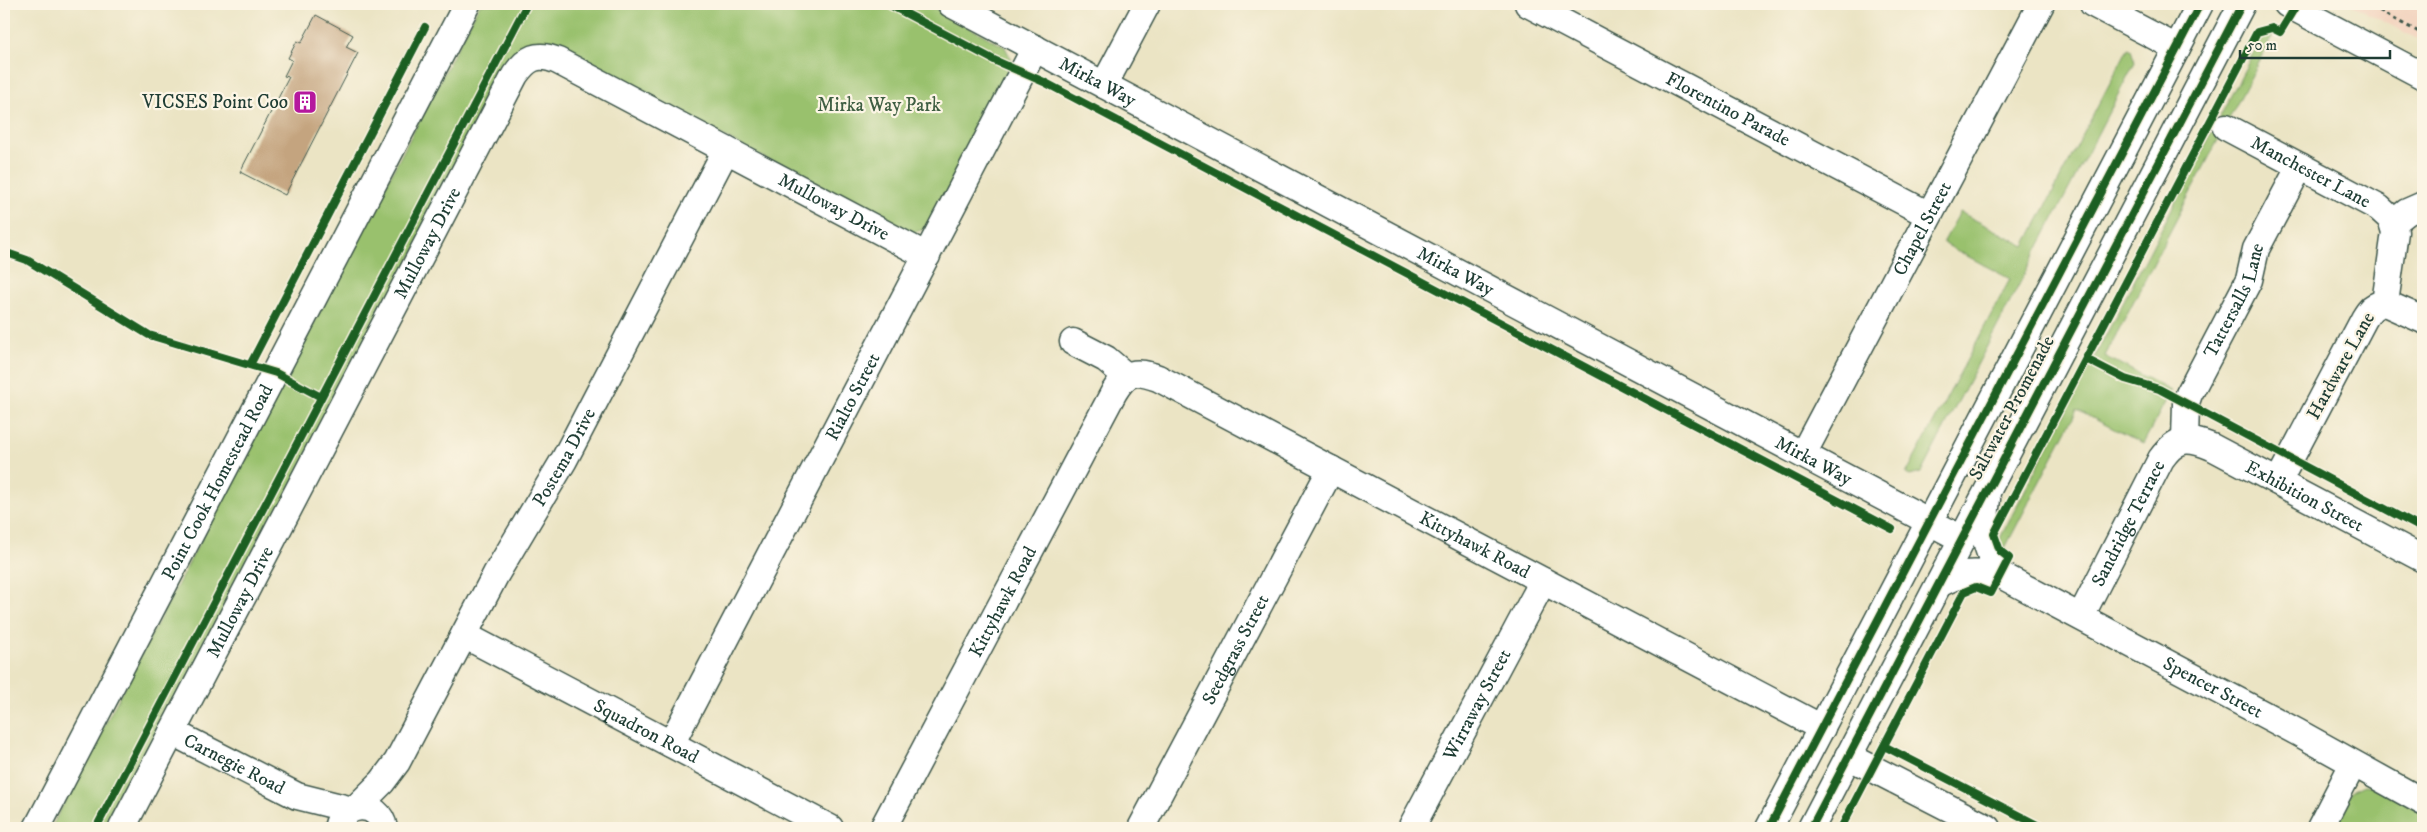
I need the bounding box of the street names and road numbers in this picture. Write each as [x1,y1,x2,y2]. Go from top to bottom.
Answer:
street label: Mirka Way [1055,52,1141,112]
street label: Florentino Parade [1662,67,1794,151]
street label: Manchester Lane [2247,131,2375,213]
street label: Mulloway Drive [774,168,893,246]
street label: Chapel Street [1888,178,1956,279]
street label: Mulloway Drive [389,183,466,302]
street label: Tattersalls Lane [2199,238,2269,362]
street label: Mirka Way [1413,241,1499,301]
street label: Hardware Lane [2302,308,2380,424]
street label: Saltwater Promenade [1964,332,2060,484]
street label: Rialto Street [820,349,885,444]
street label: Point Cook Homestead Road [157,380,278,584]
street label: Postema Drive [527,404,601,511]
street label: Mirka Way [1771,431,1857,491]
street label: Exhibition Street [2241,455,2368,537]
street label: Sandridge Terrace [2086,456,2170,590]
street label: Kittyhawk Road [1415,506,1535,584]
street label: Mulloway Drive [201,542,279,662]
street label: Kittyhawk Road [964,542,1042,661]
street label: Seedgrass Street [1197,590,1274,708]
street label: Wirraway Street [1437,645,1516,765]
street label: Spencer Street [2159,652,2267,723]
street label: Squadron Road [590,694,703,769]
street label: Carnegie Road [180,728,289,800]

